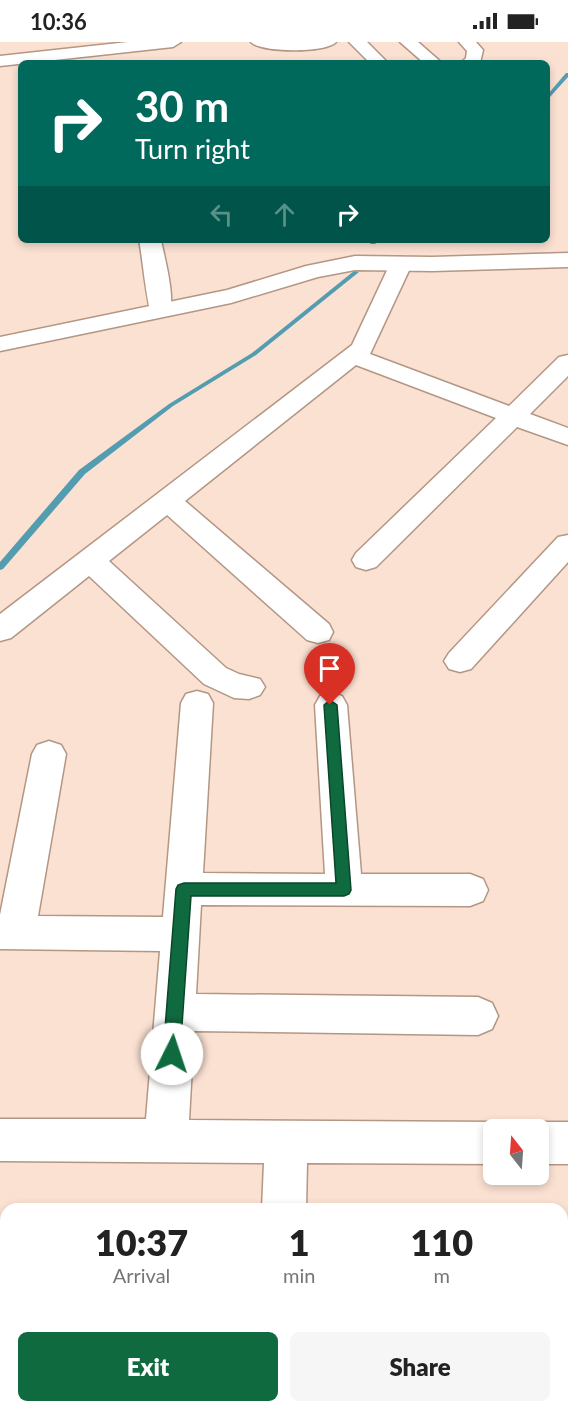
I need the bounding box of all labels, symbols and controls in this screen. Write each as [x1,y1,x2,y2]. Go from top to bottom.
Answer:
text: 10:36 [30,8,87,35]
text: 30 m [135,81,229,131]
icon: right [36,84,114,162]
text: Turn right [135,132,250,165]
icon: left [205,198,238,231]
icon: ahead [268,198,301,231]
icon: right [331,198,364,231]
pin [304,643,355,705]
icon: arrive [313,652,346,685]
position arrow [140,1022,204,1086]
north arrow [483,1119,549,1185]
map controls [483,1119,549,1185]
text: 10:37 [95,1220,188,1264]
text: 1 [289,1220,310,1264]
text: 110 [410,1220,473,1264]
text: Arrival [113,1263,170,1287]
text: min [283,1263,315,1287]
text: m [433,1263,450,1287]
button: Exit [18,1332,278,1401]
button: Share [290,1332,550,1401]

